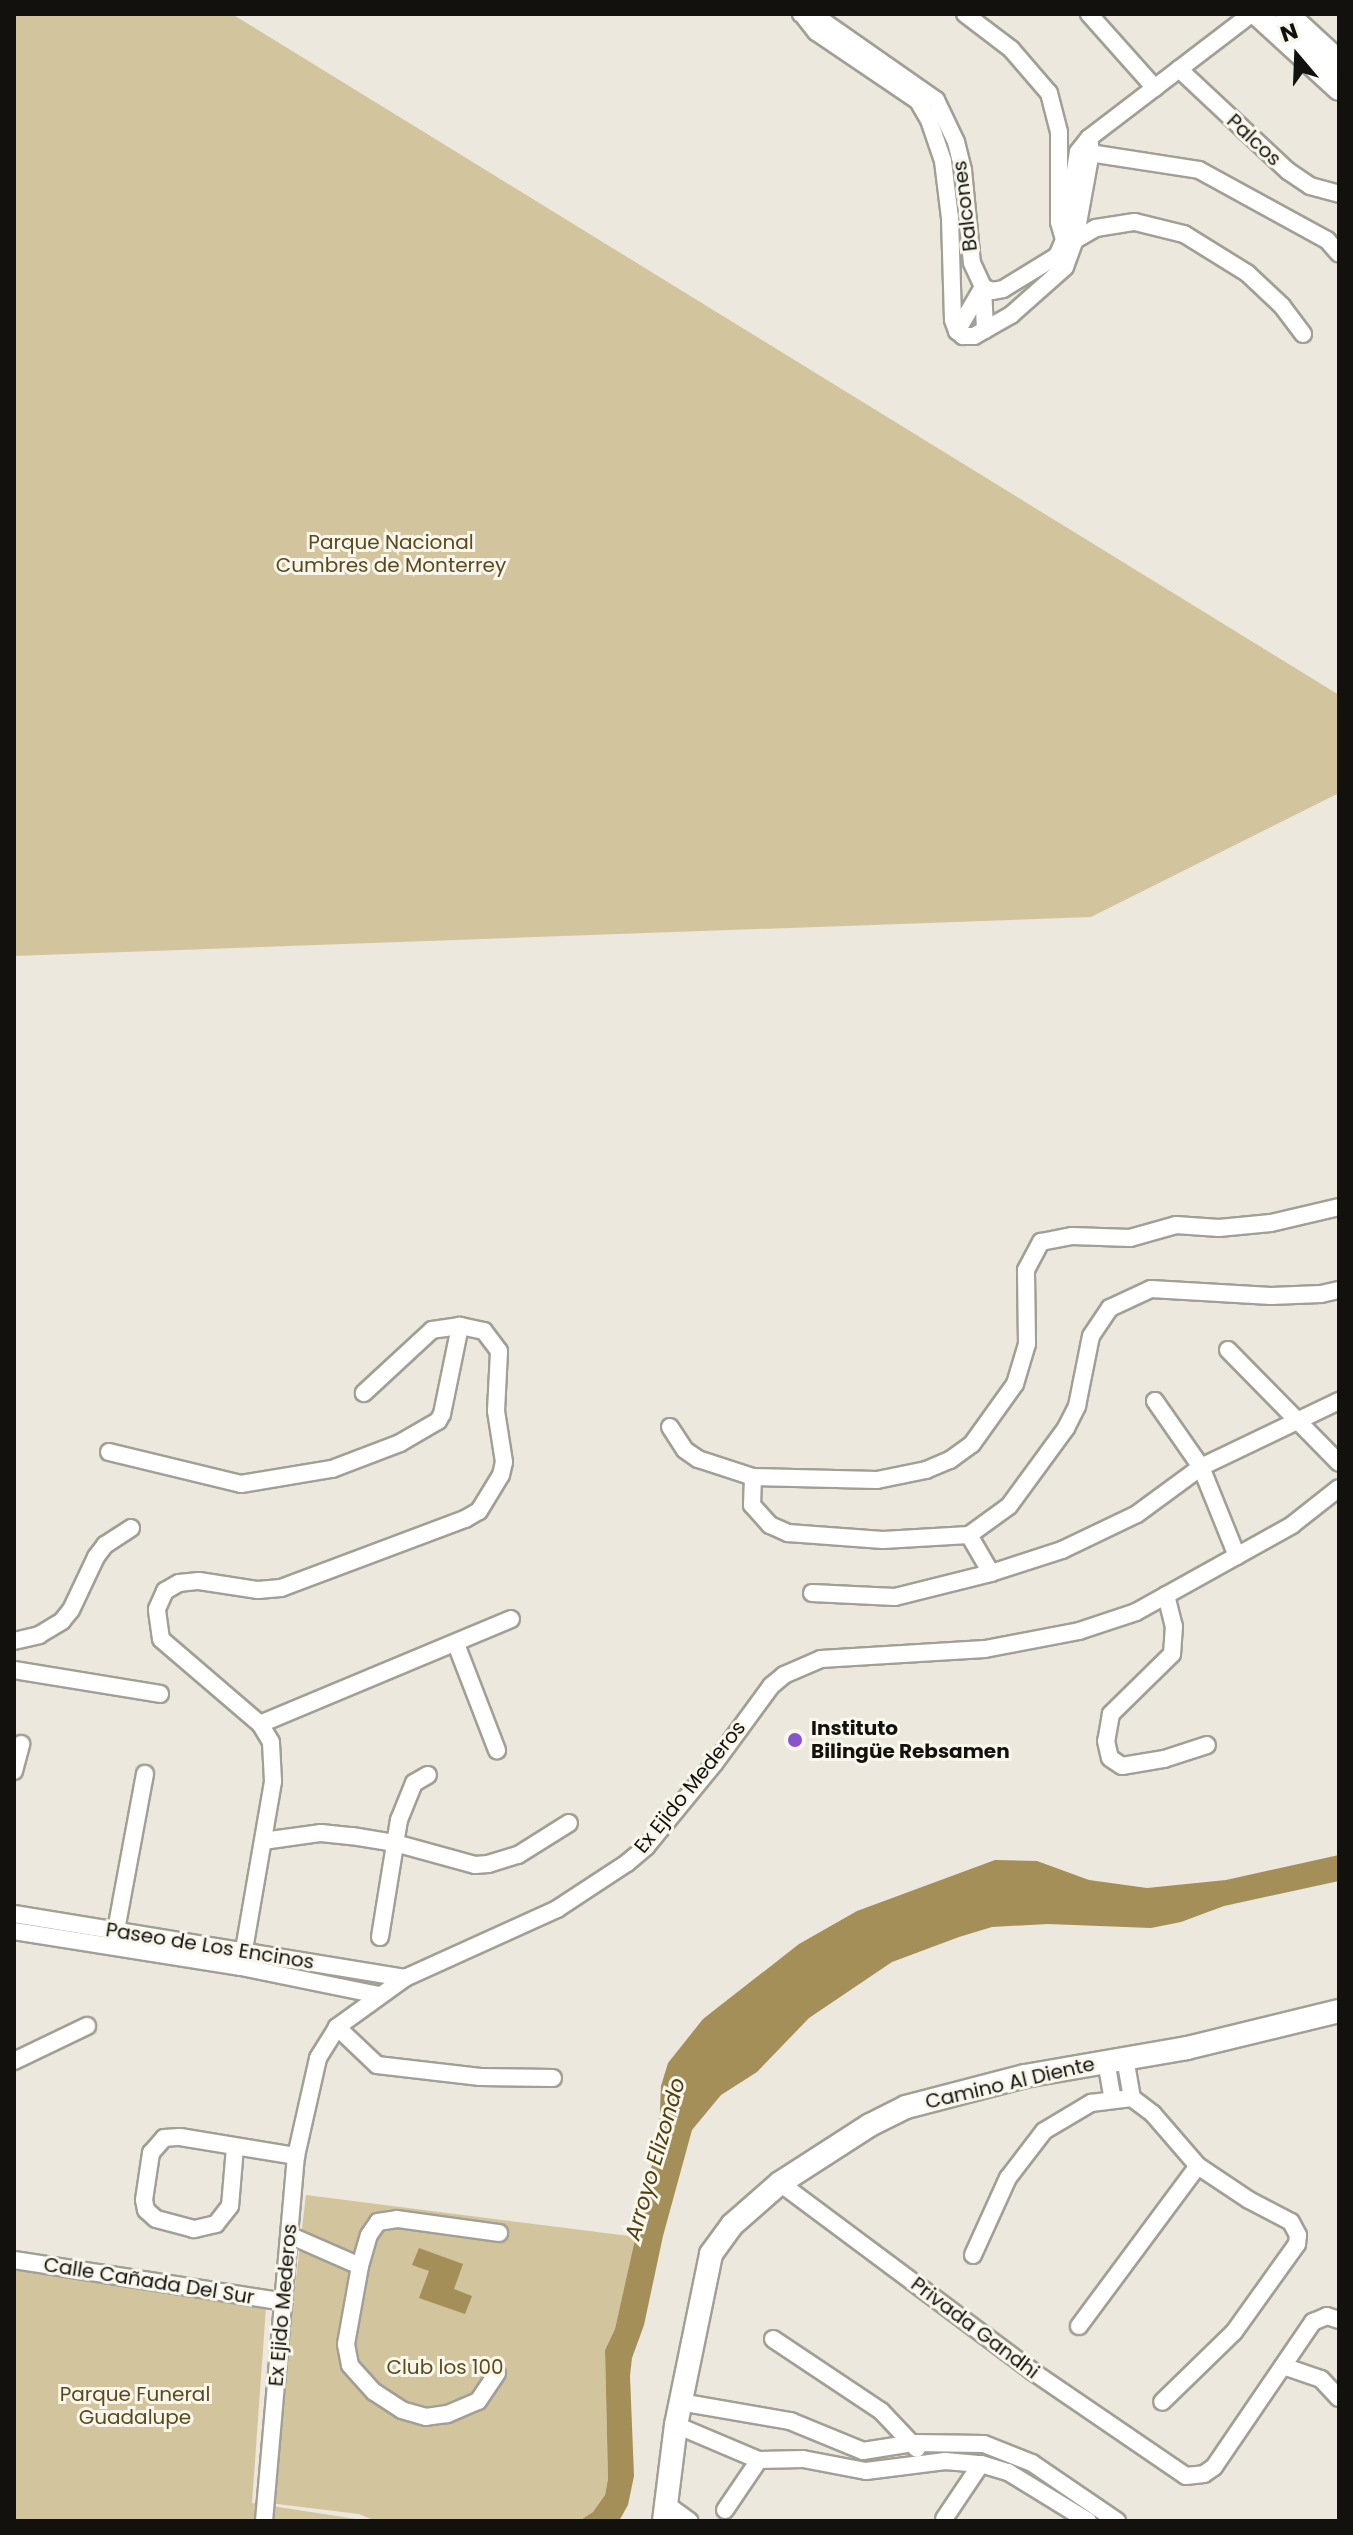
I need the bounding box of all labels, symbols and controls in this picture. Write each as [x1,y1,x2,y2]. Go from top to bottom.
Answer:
text: N [1276,15,1302,50]
north arrow [1257,16,1337,96]
street label: Palcos [1222,109,1286,171]
street label: Balcones [948,159,982,253]
park label: Parque Nacional Cumbres de Monterrey [276,530,506,577]
street label: Ex Ejido Mederos [629,1716,751,1858]
place label: Instituto Bilingüe Rebsamen [811,1716,1010,1763]
marker: Instituto Bilingüe Rebsamen [786,1731,804,1749]
street label: Paseo de Los Encinos [104,1918,316,1974]
street label: Camino Al Diente [923,2052,1097,2114]
water label: Arroyo Elizondo [619,2075,691,2243]
street label: Ex Ejido Mederos [264,2223,302,2387]
street label: Calle Cañada Del Sur [42,2252,256,2310]
street label: Privada Gandhi [906,2272,1044,2384]
park label: Club los 100 [386,2355,504,2379]
park label: Parque Funeral Guadalupe [60,2382,210,2429]

